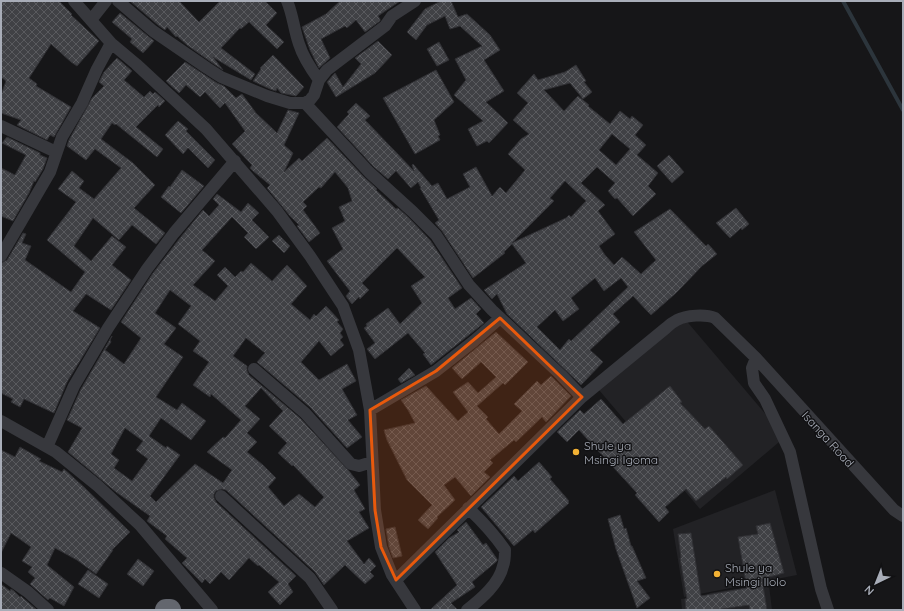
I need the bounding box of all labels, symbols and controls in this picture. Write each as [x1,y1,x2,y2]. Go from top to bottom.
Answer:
street label: Isanga Road [799,408,857,470]
place label: Shule ya Msingi Igoma [584,438,658,467]
marker: Shule ya Msingi Igoma [571,447,581,457]
place label: Shule ya Msingi Ilolo [725,560,786,589]
north arrow [856,563,896,603]
marker: Shule ya Msingi Ilolo [712,569,722,579]
text: N [861,582,877,598]

